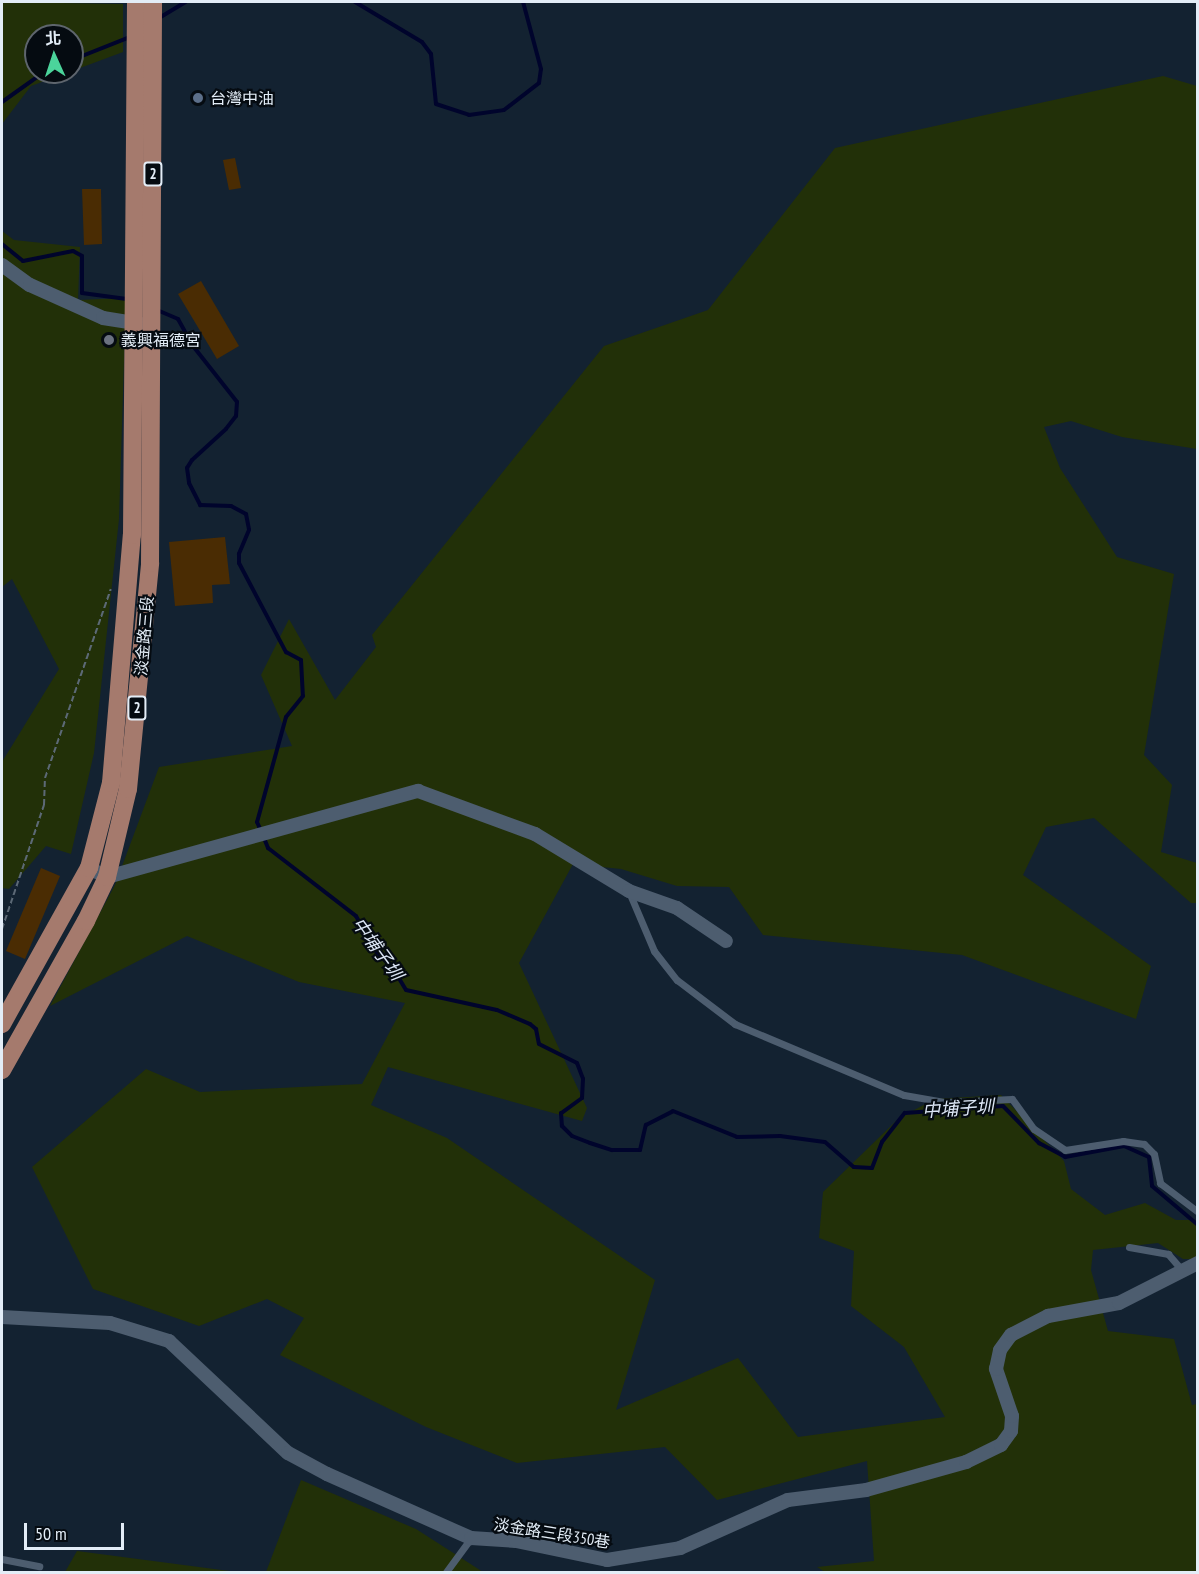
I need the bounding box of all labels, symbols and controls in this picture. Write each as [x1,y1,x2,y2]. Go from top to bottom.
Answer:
north arrow [24,24,84,84]
text: 北 [45,28,62,48]
place label: 台灣中油 [210,88,274,108]
marker: 台灣中油 [191,91,205,105]
road number: 2 [142,162,164,186]
place label: 義興福德宮 [121,330,201,350]
marker: 義興福德宮 [102,333,116,347]
street label: 淡金路三段 [131,595,157,677]
road number: 2 [126,696,148,720]
water label: 中埔子圳 [347,914,407,984]
water label: 中埔子圳 [921,1096,995,1122]
scale bar [27,1511,128,1549]
street label: 淡金路三段350巷 [492,1514,612,1552]
text: 50 m [35,1522,67,1545]

